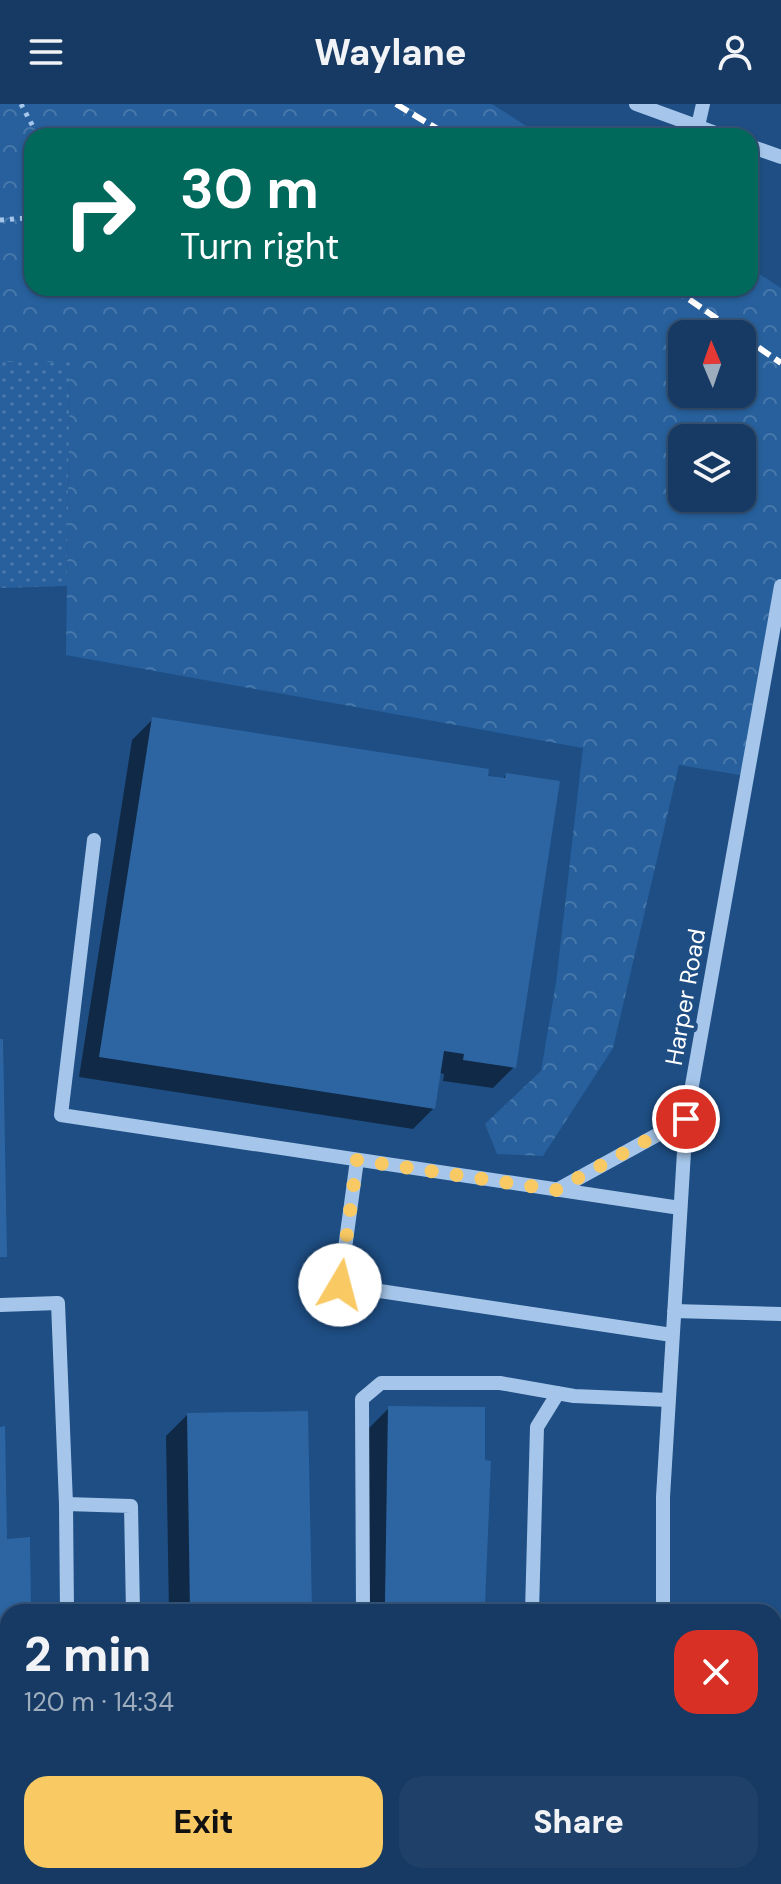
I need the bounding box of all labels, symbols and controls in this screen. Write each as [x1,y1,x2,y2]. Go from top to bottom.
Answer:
text: Waylane [314,29,467,76]
icon: menu [24,30,68,74]
icon: person [713,30,757,74]
text: 30 m [180,152,319,225]
icon: right [48,160,152,264]
text: Turn right [180,223,339,270]
north arrow [668,320,756,408]
map controls [668,320,756,512]
button: layers [668,424,756,512]
street label: Harper Road [658,926,712,1068]
pin [652,1085,720,1153]
icon: arrive [664,1097,708,1141]
position arrow [298,1243,382,1327]
text: 2 min [24,1623,151,1686]
button: close [674,1630,758,1714]
text: 120 m · 14:34 [24,1685,174,1719]
button: Exit [24,1776,383,1868]
button: Share [399,1776,758,1868]

